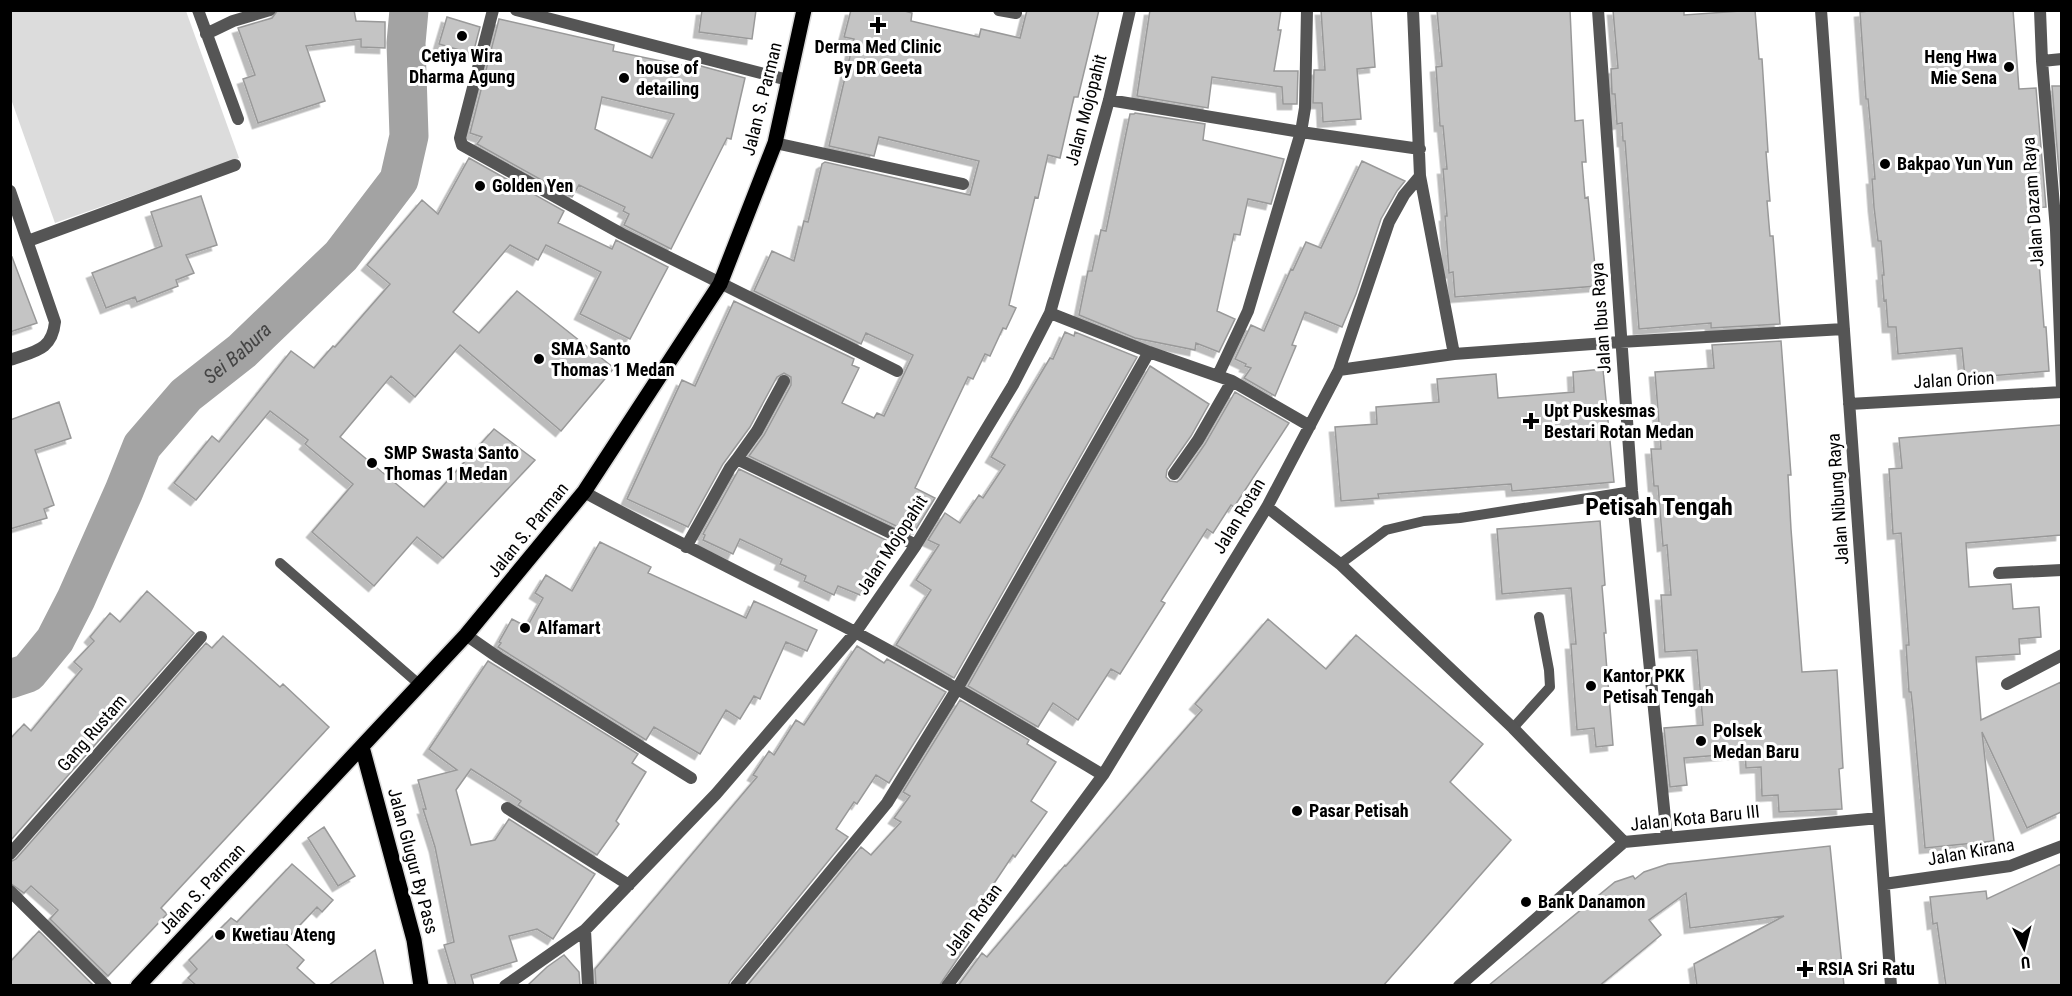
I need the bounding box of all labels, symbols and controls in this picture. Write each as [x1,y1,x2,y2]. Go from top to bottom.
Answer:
marker: Derma Med Clinic By DR Geeta [869,16,887,34]
marker: Cetiya Wira Dharma Agung [455,29,469,43]
place label: Derma Med Clinic By DR Geeta [814,36,942,78]
street label: Jalan S. Parman [737,40,786,158]
place label: Cetiya Wira Dharma Agung [409,45,515,87]
place label: Heng Hwa Mie Sena [1924,46,1997,88]
street label: Jalan Mojopahit [1061,52,1110,168]
place label: house of detailing [636,57,699,99]
marker: Heng Hwa Mie Sena [2002,60,2016,74]
marker: house of detailing [617,71,631,85]
street label: Jalan Dazam Raya [2017,136,2048,268]
place label: Bakpao Yun Yun [1897,153,2013,174]
marker: Bakpao Yun Yun [1878,157,1892,171]
place label: Golden Yen [492,175,573,196]
marker: Golden Yen [473,179,487,193]
street label: Jalan Ibus Raya [1586,262,1615,374]
water label: Sei Babura [199,317,276,389]
place label: SMA Santo Thomas 1 Medan [551,338,675,380]
marker: SMA Santo Thomas 1 Medan [532,352,546,366]
street label: Jalan Orion [1913,367,1995,392]
place label: Upt Puskesmas Bestari Rotan Medan [1544,400,1694,442]
marker: Upt Puskesmas Bestari Rotan Medan [1522,412,1540,430]
street label: Jalan Nibung Raya [1822,433,1853,565]
place label: SMP Swasta Santo Thomas 1 Medan [384,442,519,484]
marker: SMP Swasta Santo Thomas 1 Medan [365,456,379,470]
street label: Jalan Rotan [1208,474,1269,557]
street label: Jalan S. Parman [483,478,572,581]
street label: Jalan Mojopahit [852,491,932,598]
district label: Petisah Tengah [1585,493,1733,521]
place label: Alfamart [537,617,601,638]
marker: Alfamart [518,621,532,635]
place label: Kantor PKK Petisah Tengah [1603,665,1714,707]
marker: Kantor PKK Petisah Tengah [1584,679,1598,693]
street label: Gang Rustam [53,690,131,775]
place label: Polsek Medan Baru [1713,720,1799,762]
marker: Polsek Medan Baru [1694,734,1708,748]
street label: Jalan Glugur By Pass [384,786,443,936]
place label: Pasar Petisah [1309,800,1409,821]
street label: Jalan Kota Baru III [1629,800,1761,835]
marker: Pasar Petisah [1290,804,1304,818]
street label: Jalan Kirana [1926,834,2016,869]
street label: Jalan S. Parman [154,839,249,938]
street label: Jalan Rotan [939,879,1006,960]
place label: Bank Danamon [1538,891,1645,912]
marker: Bank Danamon [1519,895,1533,909]
north arrow [1994,918,2054,978]
place label: Kwetiau Ateng [232,924,336,945]
marker: Kwetiau Ateng [213,928,227,942]
text: U [2020,952,2031,972]
place label: RSIA Sri Ratu [1818,958,1915,979]
marker: RSIA Sri Ratu [1796,960,1814,978]

